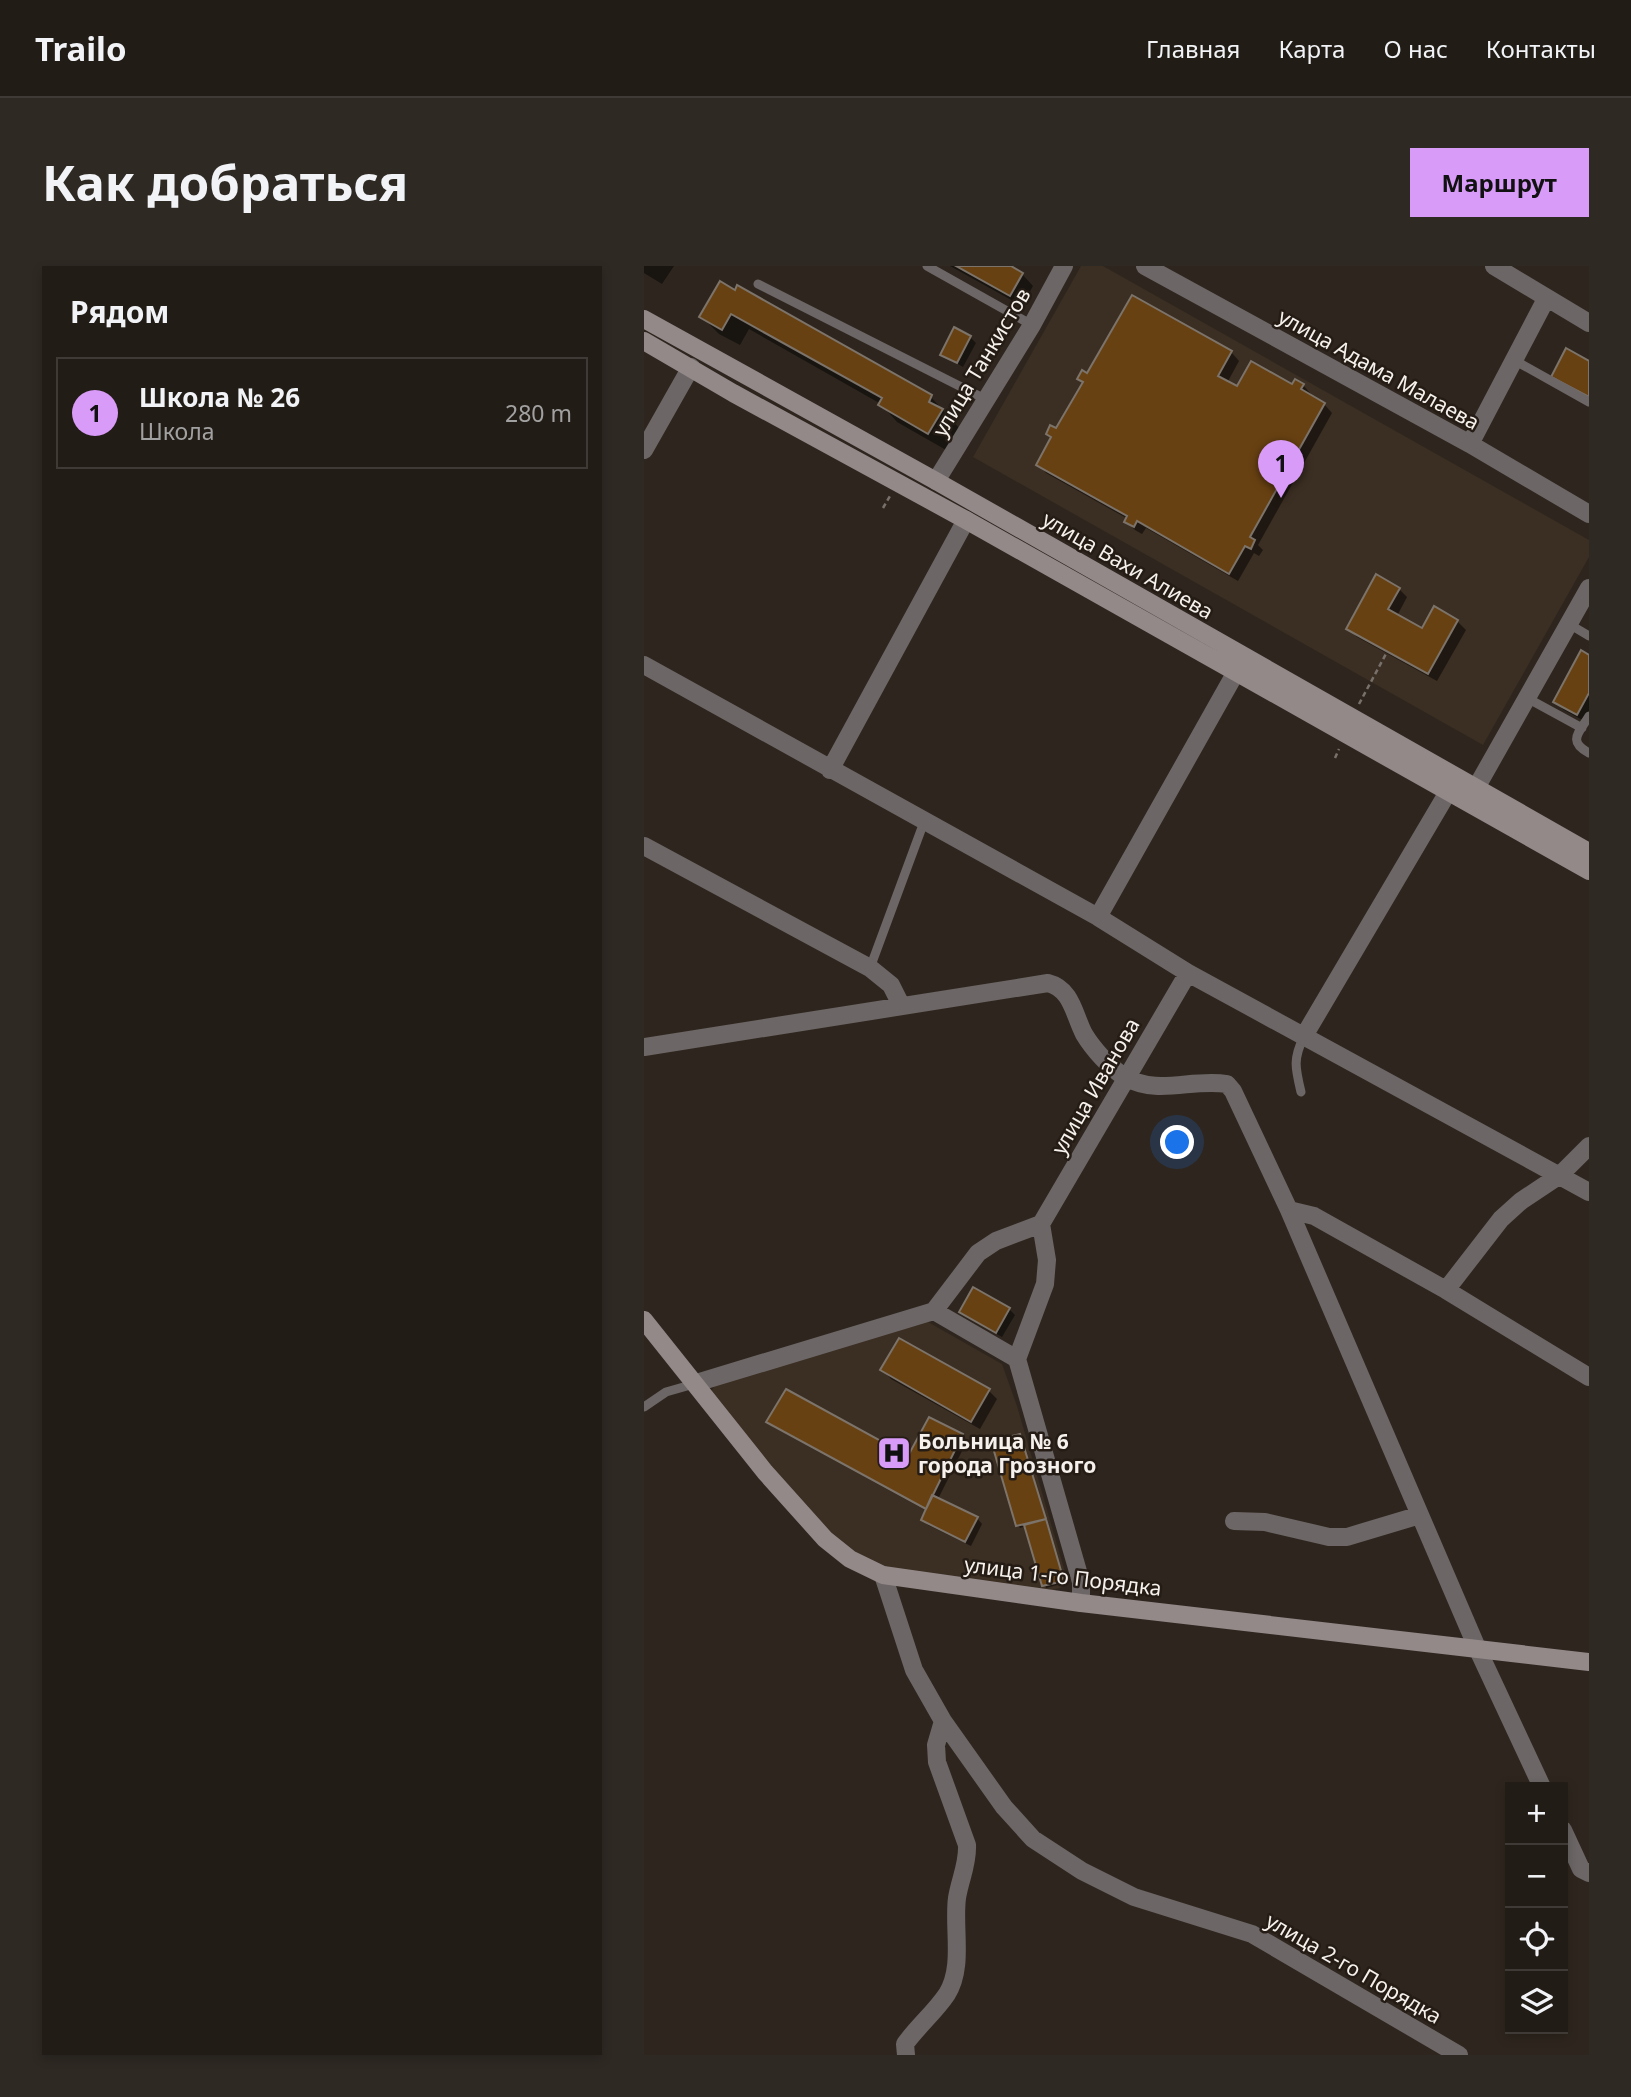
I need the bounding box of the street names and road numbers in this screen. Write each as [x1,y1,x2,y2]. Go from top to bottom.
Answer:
street label: улица Танкистов [926,282,1036,442]
street label: улица Адама Малаева [1273,302,1485,436]
street label: улица Вахи Алиева [1037,505,1219,625]
street label: улица Иванова [1045,1013,1145,1159]
street label: улица 1-го Порядка [963,1550,1163,1602]
street label: улица 2-го Порядка [1261,1906,1447,2030]

